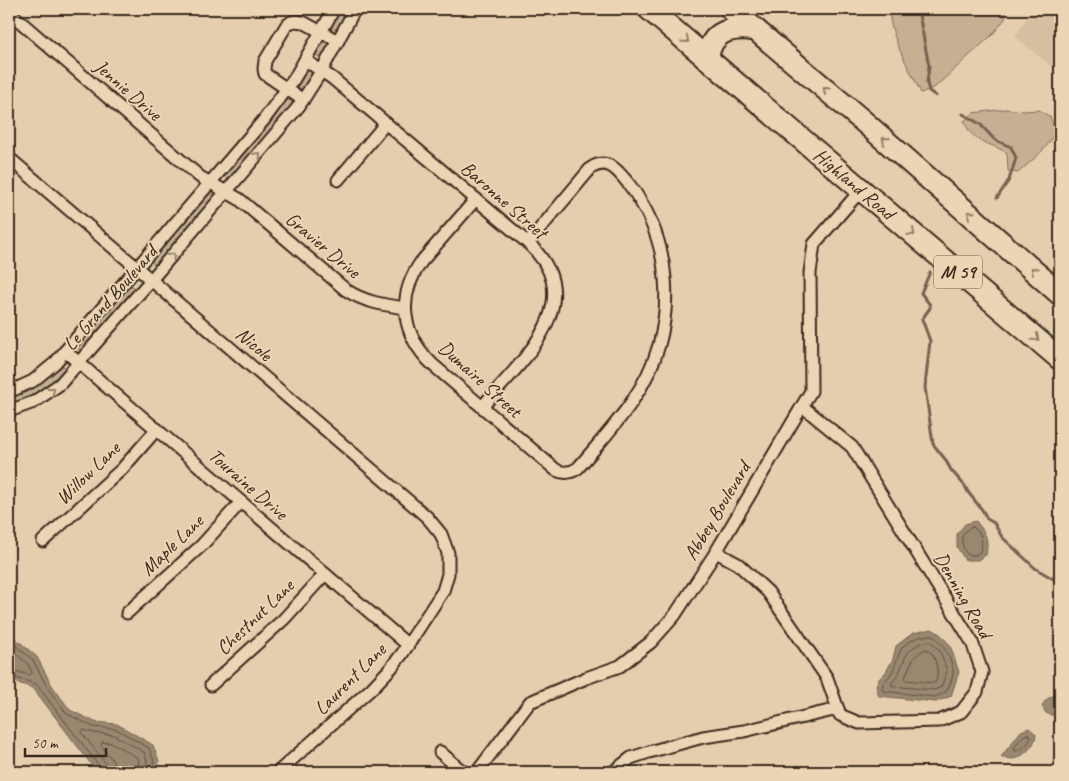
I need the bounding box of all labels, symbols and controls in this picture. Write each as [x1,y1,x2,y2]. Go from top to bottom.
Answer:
one-way arrow [680,35,689,43]
street label: Jennie Drive [88,53,168,127]
one-way arrow [823,87,832,95]
one-way arrow [881,136,890,145]
street label: Highland Road [808,143,902,227]
one-way arrow [253,151,262,160]
street label: Baronne Street [456,156,555,247]
street label: Gravier Drive [280,206,367,285]
one-way arrow [967,211,976,220]
one-way arrow [906,227,915,236]
street label: Le Grand Boulevard [57,238,165,356]
one-way arrow [166,252,175,261]
road number: M 59 [934,256,982,288]
one-way arrow [1030,267,1039,276]
street label: Nicole [231,321,278,368]
one-way arrow [1030,332,1039,341]
street label: Dumaire Street [433,335,529,425]
one-way arrow [46,387,55,395]
street label: Willow Lane [51,435,127,510]
street label: Touraine Drive [203,443,294,526]
street label: Abbey Boulevard [678,455,758,565]
street label: Maple Lane [135,508,210,581]
street label: Denning Road [928,548,999,645]
street label: Chestnut Lane [211,573,300,660]
street label: Laurent Lane [309,637,392,720]
scale bar [25,726,106,758]
text: 50 m [32,734,59,753]

